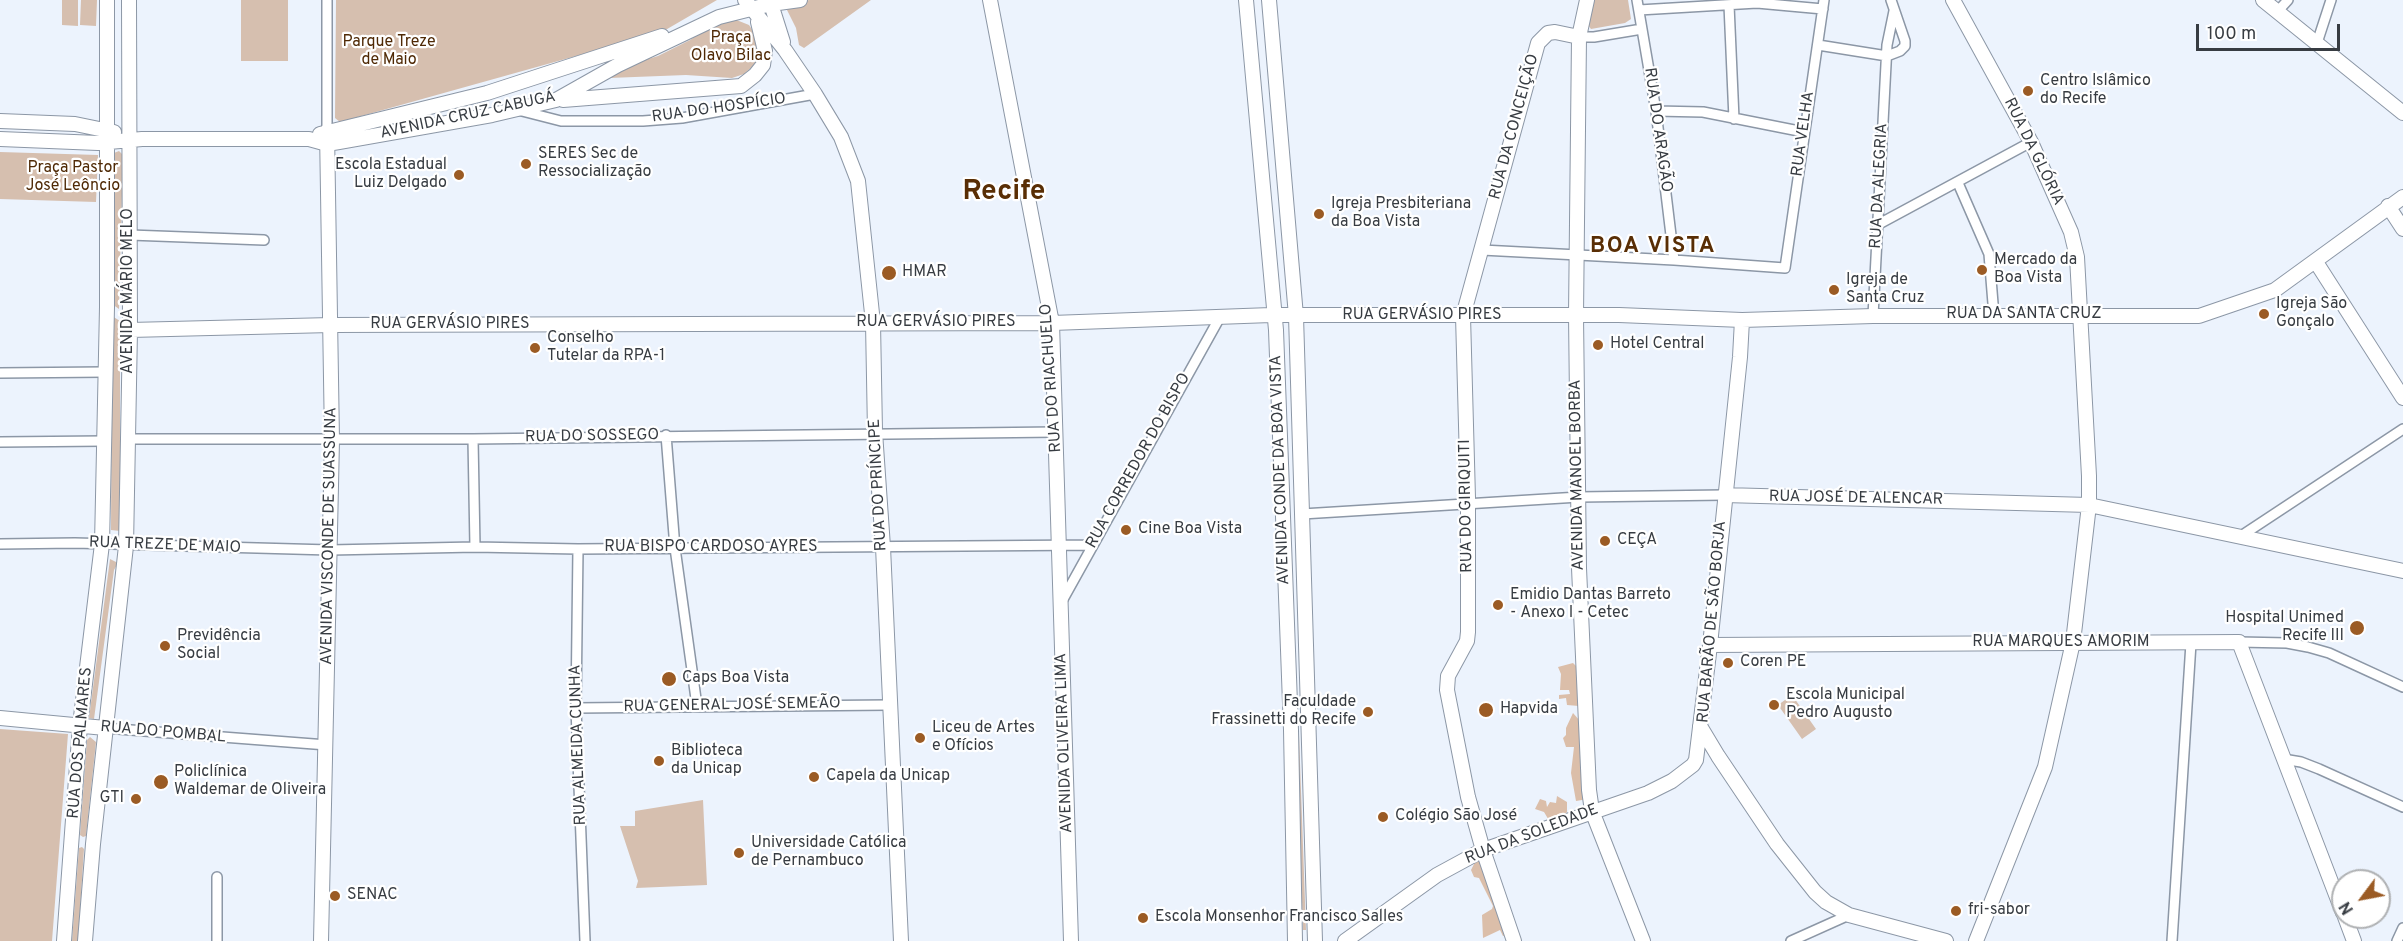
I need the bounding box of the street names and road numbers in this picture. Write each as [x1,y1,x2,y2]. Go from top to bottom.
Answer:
street label: RUA DA CONCEIÇÃO [1486,52,1544,202]
street label: RUA DO ARAGÃO [1639,66,1675,194]
street label: AVENIDA CRUZ CABUGÁ [378,88,558,144]
street label: RUA DO HOSPÍCIO [651,90,787,128]
street label: RUA VELHA [1789,90,1819,178]
street label: RUA DA GLÓRIA [1999,95,2067,209]
street label: RUA DA ALEGRIA [1867,123,1893,249]
street label: AVENIDA MÁRIO MELO [119,208,139,374]
street label: RUA DO RIACHUELO [1037,303,1067,453]
street label: RUA DA SANTA CRUZ [1946,305,2102,325]
street label: RUA GERVÁSIO PIRES [1342,306,1502,326]
street label: RUA GERVÁSIO PIRES [856,313,1016,333]
street label: RUA GERVÁSIO PIRES [370,315,530,335]
street label: AVENIDA CONDE DA BOA VISTA [1267,355,1295,585]
street label: RUA CORREDOR DO BISPO [1083,370,1195,552]
street label: AVENIDA MANOEL BORBA [1567,379,1589,571]
street label: AVENIDA VISCONDE DE SUASSUNA [318,407,342,665]
street label: RUA DO PRÍNCIPE [866,418,892,552]
street label: RUA DO SOSSEGO [525,426,659,448]
street label: RUA DO GIRIQUITI [1456,439,1478,573]
street label: RUA JOSÉ DE ALENCAR [1769,488,1943,510]
street label: RUA BARÃO DE SÃO BORJA [1695,520,1731,724]
street label: RUA TREZE DE MAIO [89,534,241,558]
street label: RUA BISPO CARDOSO AYRES [604,538,818,558]
street label: RUA MARQUES AMORIM [1972,633,2150,653]
street label: AVENIDA OLIVEIRA LIMA [1052,653,1078,833]
street label: RUA ALMEIDA CUNHA [567,664,591,826]
street label: RUA DOS PALMARES [65,666,97,820]
street label: RUA GENERAL JOSÉ SEMEÃO [623,695,841,717]
street label: RUA DO POMBAL [99,718,227,748]
street label: RUA DA SOLEDADE [1463,801,1601,869]

